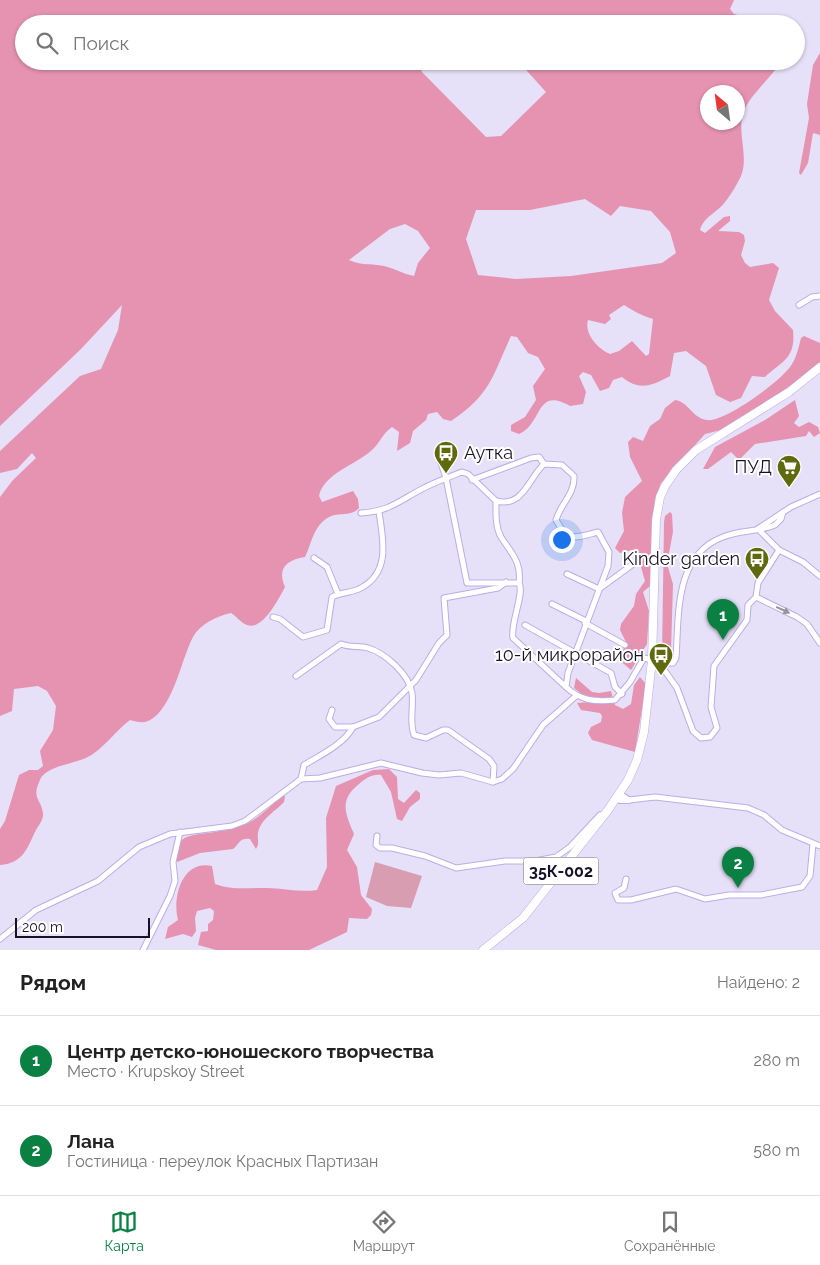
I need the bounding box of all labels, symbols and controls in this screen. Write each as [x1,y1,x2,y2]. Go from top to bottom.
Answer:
search box [15,15,805,70]
icon: search [33,29,61,57]
text: Поиск [73,32,129,54]
north arrow [700,85,745,130]
bus stop icon: Аутка [433,440,459,474]
place label: Аутка [464,442,513,463]
supermarket icon: ПУД [776,454,802,488]
place label: ПУД [735,456,772,477]
your location [549,527,575,553]
bus stop icon: Kinder garden [744,546,770,580]
place label: Kinder garden [623,548,740,569]
pin: 1 [707,599,739,640]
one-way arrow [776,606,790,614]
bus stop icon: 10-й микрорайон [648,642,674,676]
place label: 10-й микрорайон [495,644,644,665]
pin: 2 [722,847,754,888]
road number: 35К-002 [524,858,598,884]
scale bar [15,915,150,938]
text: 200 m [22,919,63,935]
text: Рядом [20,970,86,995]
text: Найдено: 2 [717,973,800,992]
text: Центр детско-юношеского творчества [67,1040,434,1062]
text: 1 [32,1051,40,1070]
text: 280 m [754,1051,800,1070]
text: Место · Krupskoy Street [67,1062,244,1081]
text: Лана [67,1130,114,1152]
text: 2 [31,1141,41,1160]
text: 580 m [753,1141,800,1160]
text: Гостиница · переулок Красных Партизан [67,1152,378,1171]
tab: Карта [104,1208,144,1254]
tab: Маршрут [353,1208,415,1254]
tab: Сохранённые [624,1208,716,1254]

